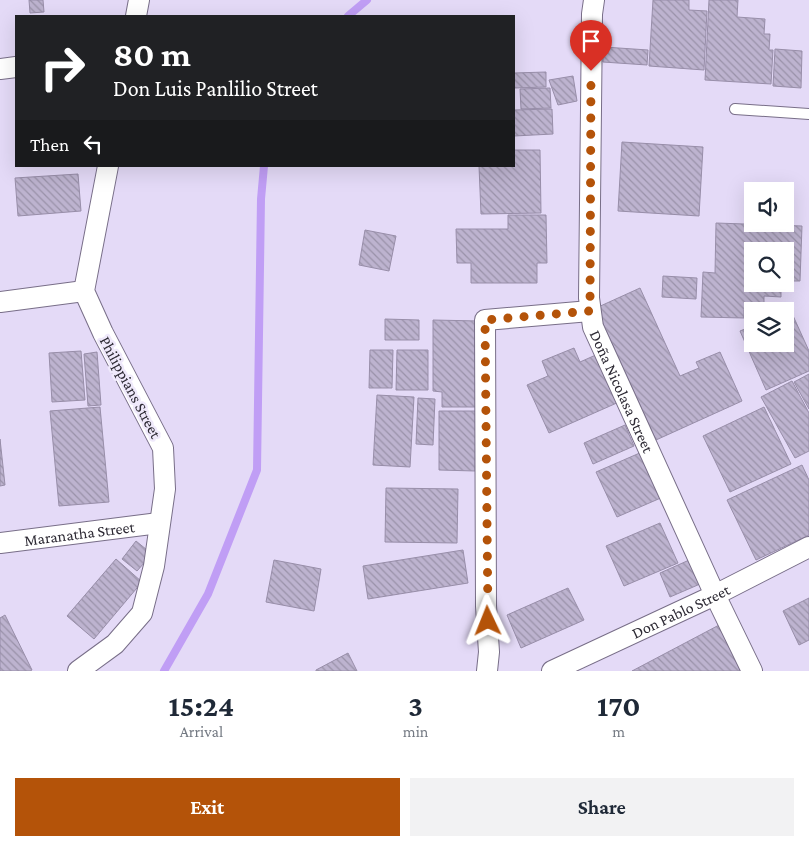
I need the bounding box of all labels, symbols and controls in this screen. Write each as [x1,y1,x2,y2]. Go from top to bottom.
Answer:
pin [570,20,612,71]
icon: arrive [577,27,605,55]
icon: right [30,35,95,100]
text: 80 m [113,35,191,74]
text: Don Luis Panlilio Street [113,76,318,101]
icon: left [79,130,107,158]
text: Then [30,134,69,155]
map controls [744,182,794,352]
button: sound [744,182,794,232]
button: search [744,242,794,292]
button: layers [744,302,794,352]
street label: Doña Nicolasa Street [587,328,657,456]
street label: Philippians Street [96,333,165,442]
street label: Maranatha Street [23,518,136,549]
street label: Don Pablo Street [629,581,733,642]
position arrow [461,594,513,646]
text: 15:24 [169,689,234,722]
text: 3 [408,689,423,722]
text: 170 [597,689,640,722]
text: Arrival [180,723,223,740]
text: min [403,723,428,740]
text: m [612,723,625,740]
button: Exit [15,778,400,836]
button: Share [410,778,794,836]

